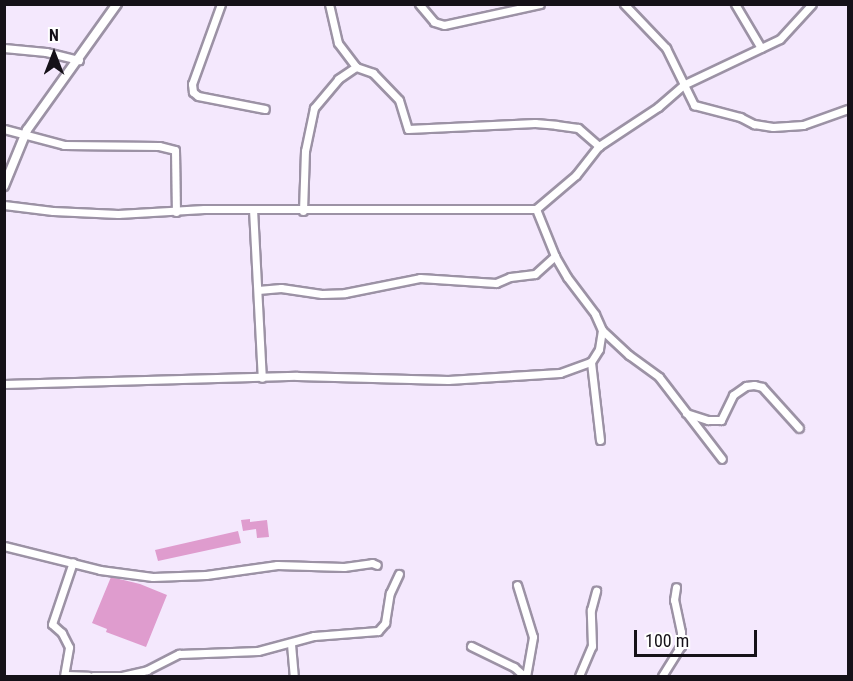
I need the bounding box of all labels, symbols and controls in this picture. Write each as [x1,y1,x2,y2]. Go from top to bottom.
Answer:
north arrow [24,24,84,84]
text: N [49,26,59,45]
scale bar [637,618,760,656]
text: 100 m [645,630,689,651]

